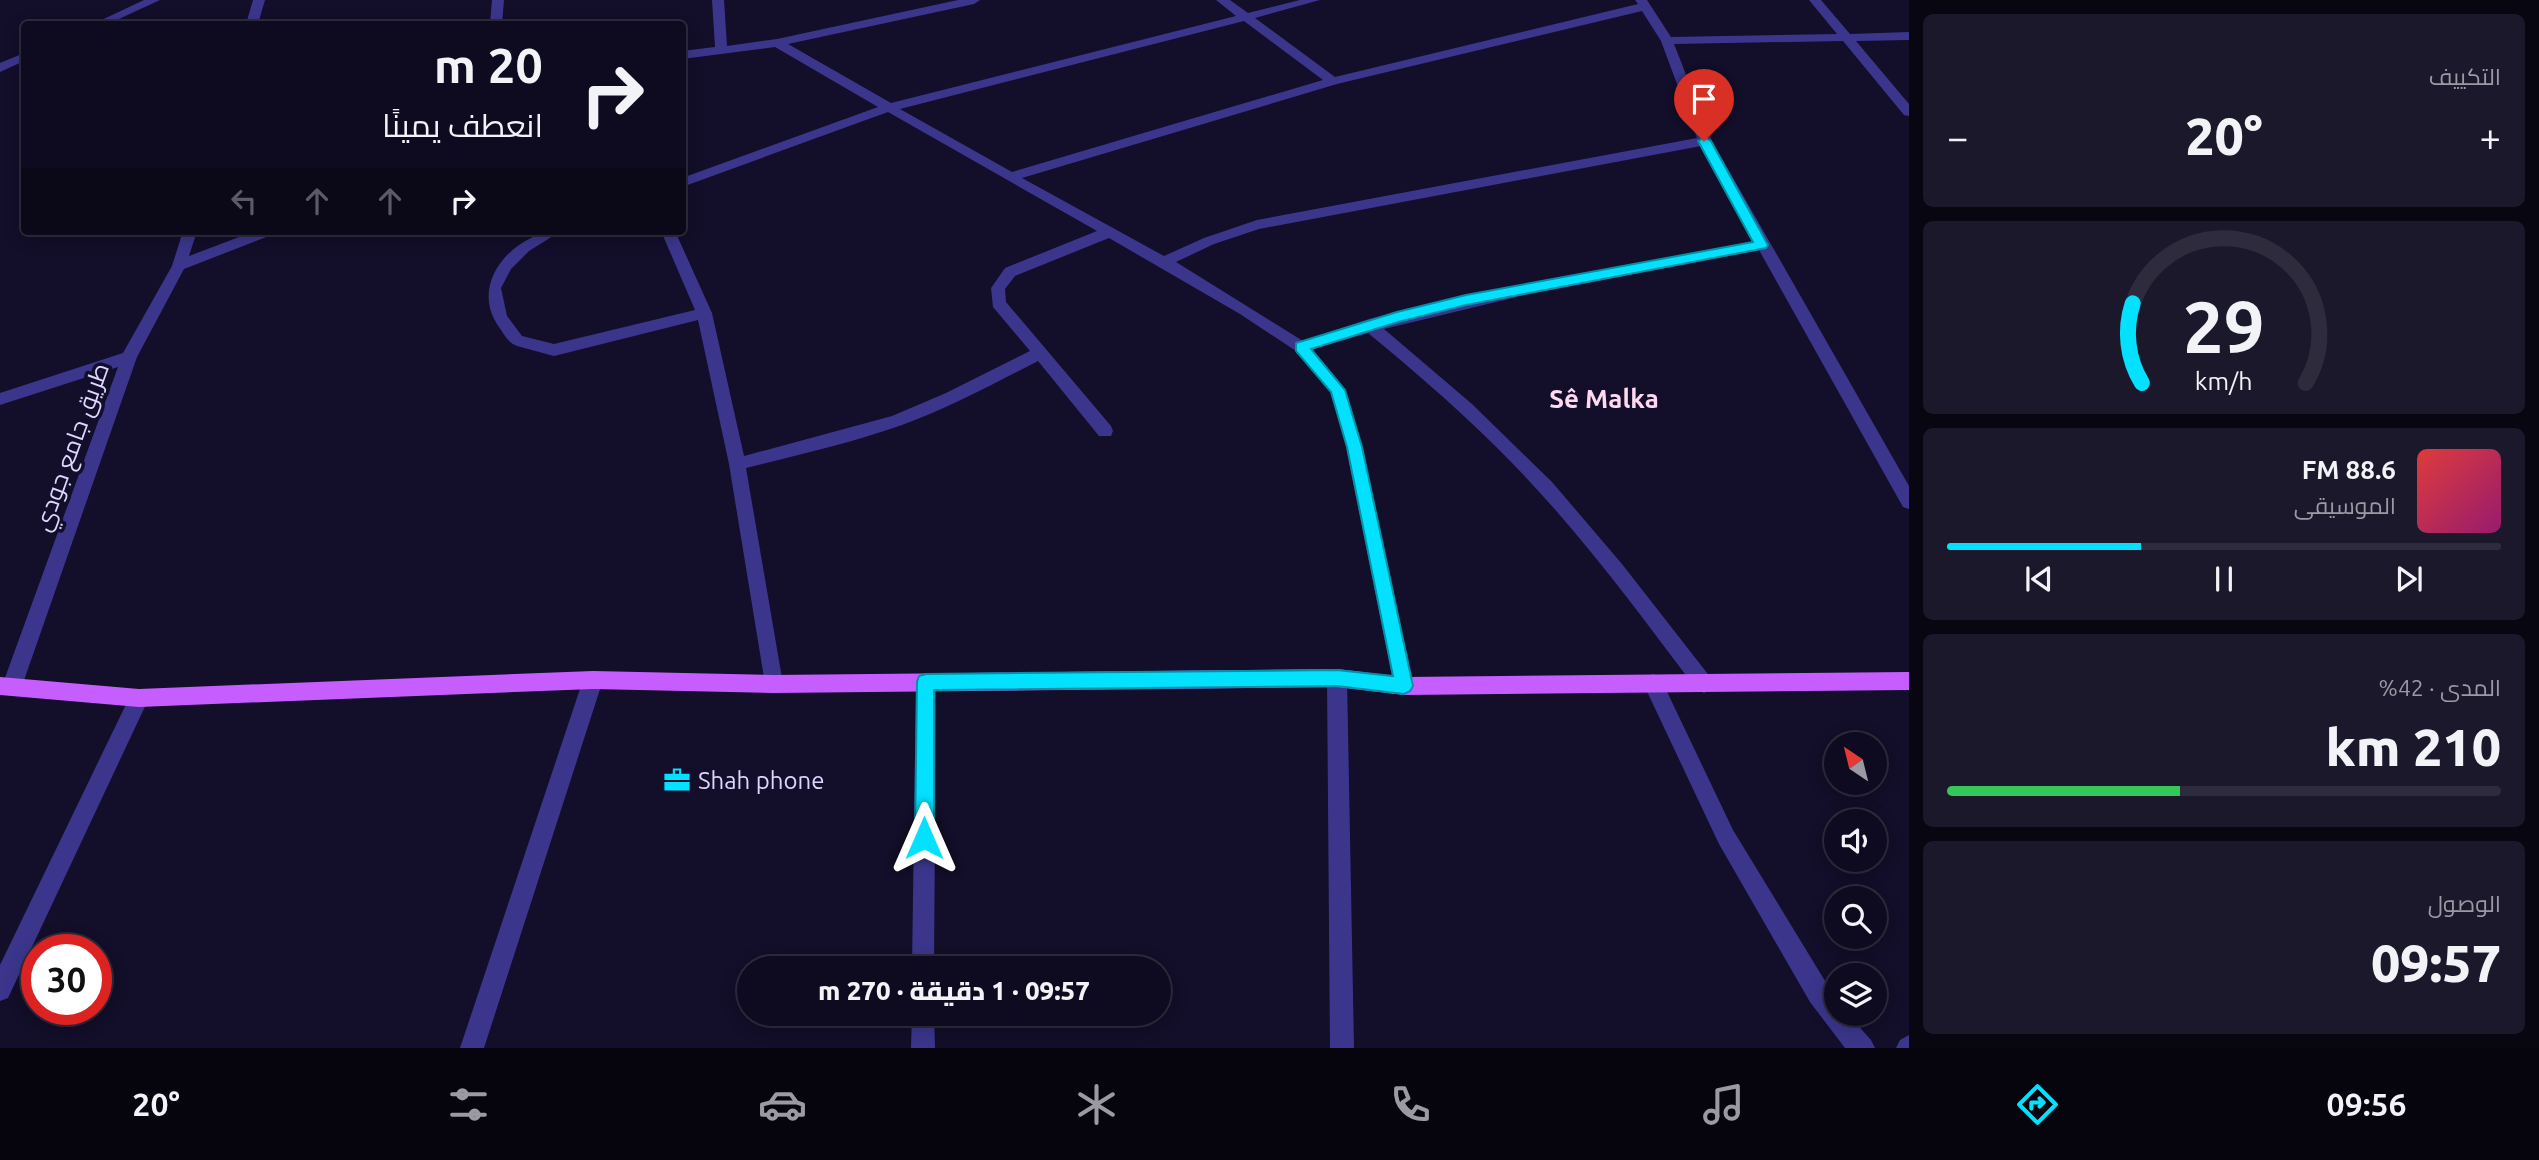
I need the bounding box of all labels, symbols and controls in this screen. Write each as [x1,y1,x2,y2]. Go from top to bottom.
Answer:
text: 20 m [434,37,543,92]
icon: right [567,49,658,140]
text: التكييف [2429,64,2501,89]
pin [1674,69,1734,141]
icon: arrive [1685,80,1723,118]
text: انعطف يمينًا [382,107,543,143]
text: 20° [2185,107,2263,165]
text: − [1947,116,1968,158]
text: + [2480,116,2501,158]
icon: left [225,182,263,220]
icon: ahead [298,182,336,220]
icon: ahead [371,182,409,220]
icon: right [444,182,482,220]
text: 29 [2183,286,2265,368]
street label: طريق جامع جودي [28,359,119,537]
text: km/h [2195,367,2253,395]
district label: Sê Malka [1549,384,1659,413]
text: 88.6 FM [2302,455,2396,484]
text: الموسيقى [2294,493,2396,518]
icon: previous [2020,560,2058,598]
icon: pause [2205,560,2243,598]
icon: next [2390,560,2428,598]
text: المدى · 42% [2379,675,2501,700]
text: 210 km [2326,718,2501,776]
north arrow [1824,732,1886,794]
map controls [1824,732,1887,1026]
office icon: Shah phone [662,765,692,795]
place label: Shah phone [698,767,825,794]
position arrow [887,801,961,875]
button: sound [1824,809,1887,872]
button: search [1824,886,1887,949]
text: الوصول [2428,891,2501,916]
speed limit sign: 30 [21,934,112,1025]
text: 09:57 [2371,934,2501,992]
button: layers [1824,963,1887,1026]
text: 09:57 · 1 دقيقة · 270 m [818,976,1090,1005]
icon: filters [444,1080,493,1129]
icon: car [758,1080,807,1129]
icon: climate [1072,1080,1121,1129]
icon: phone [1386,1080,1435,1129]
icon: music [1699,1080,1748,1129]
icon: directions [2013,1080,2062,1129]
text: 20° [132,1086,180,1122]
text: 09:56 [2327,1086,2407,1122]

